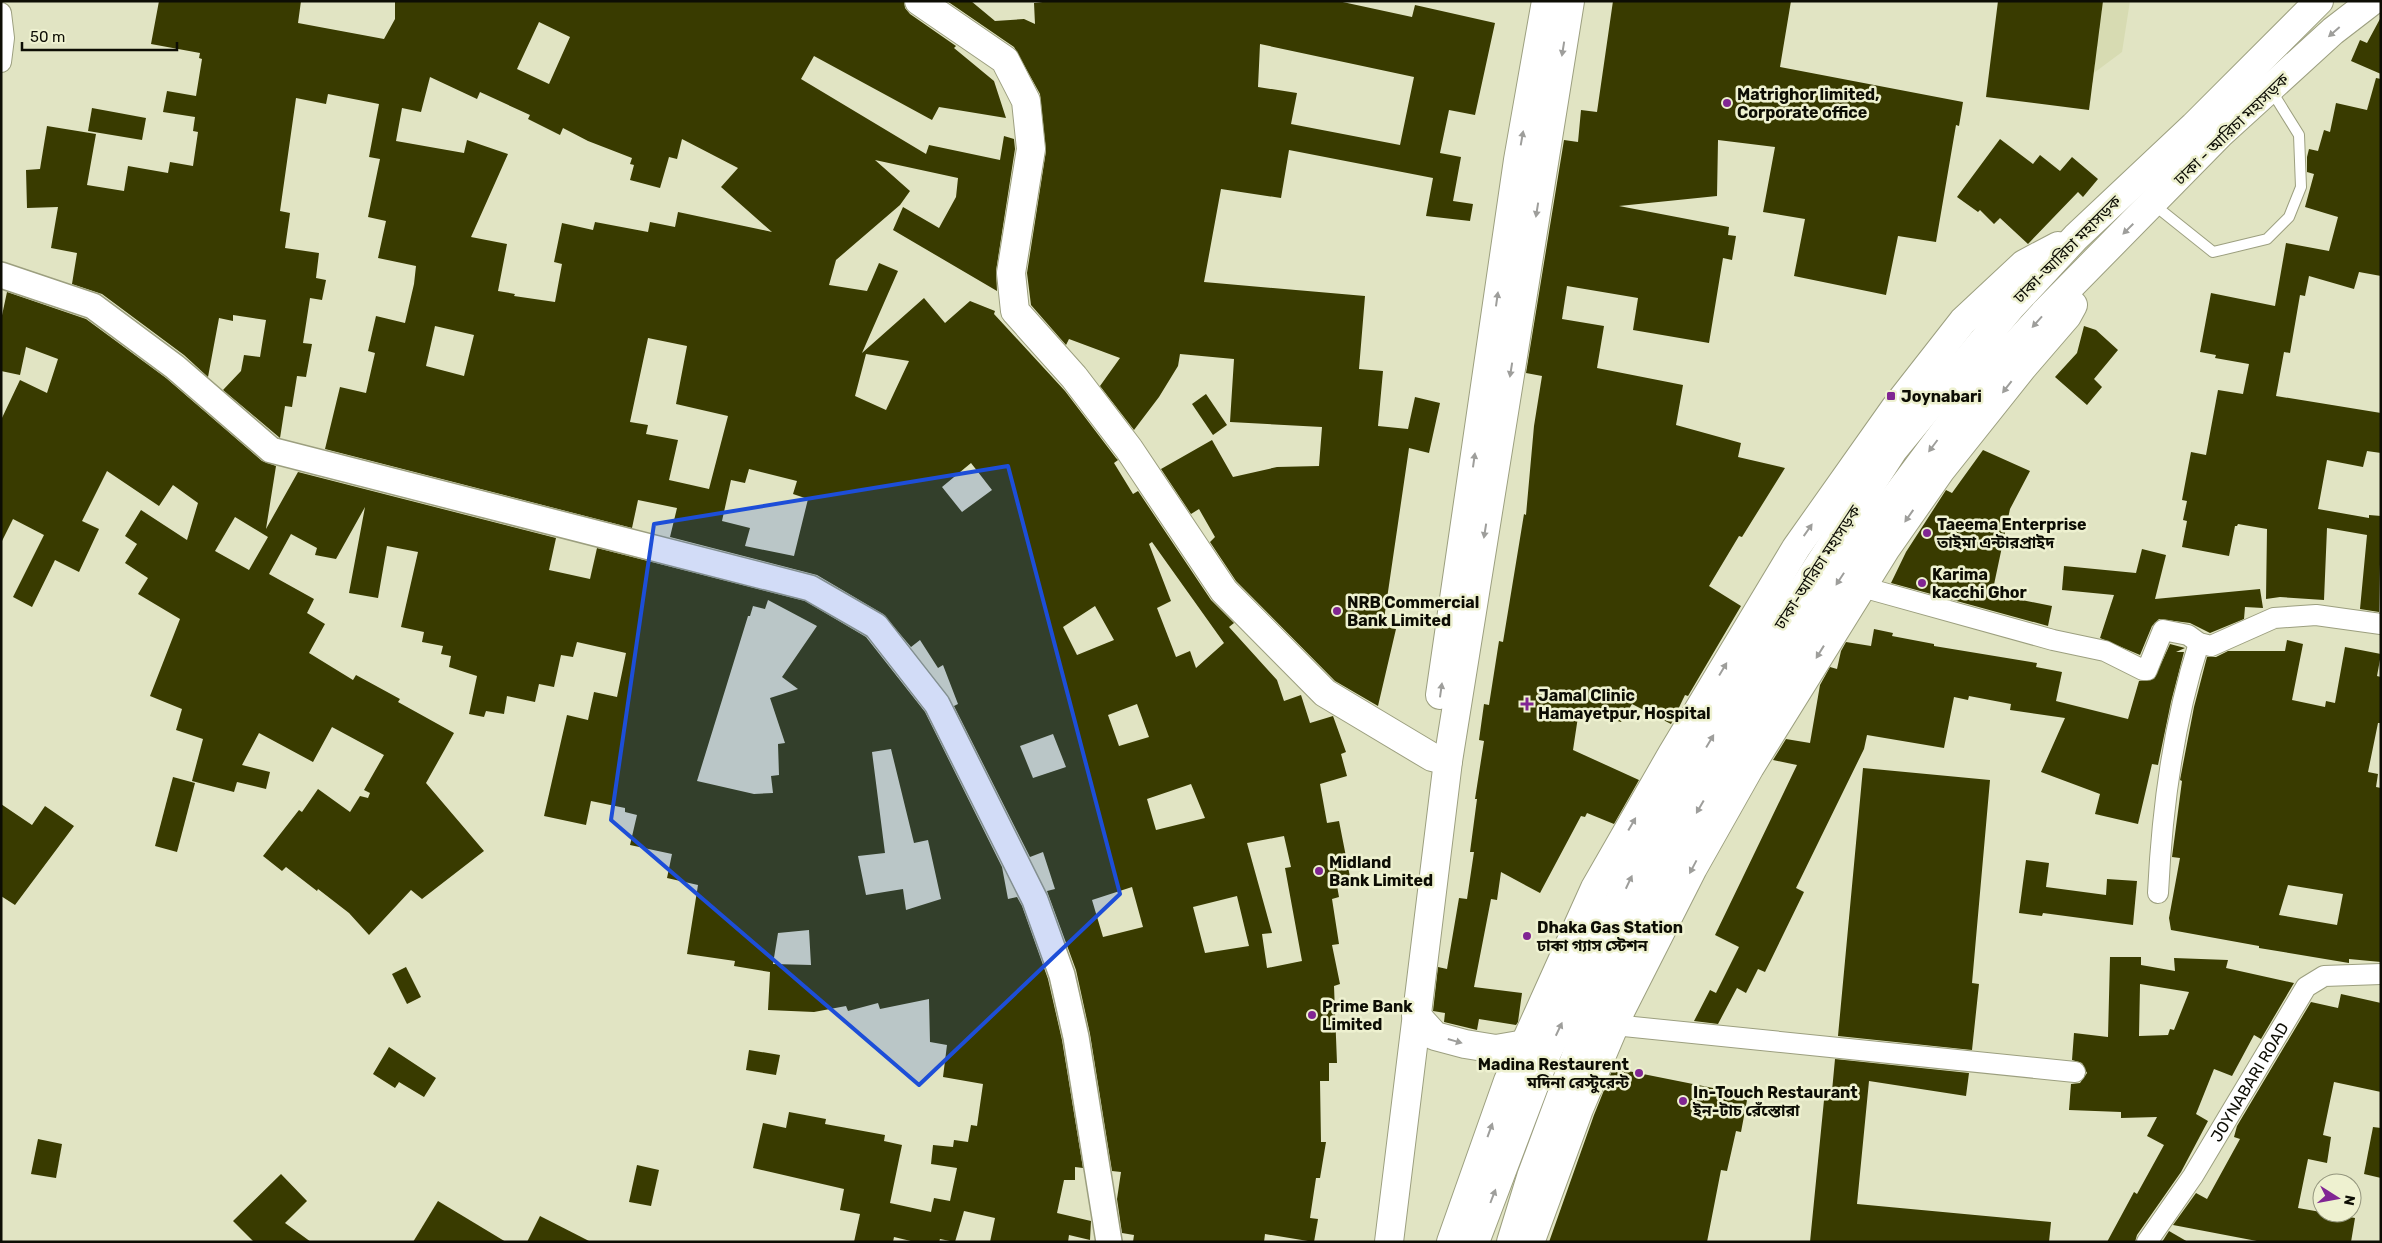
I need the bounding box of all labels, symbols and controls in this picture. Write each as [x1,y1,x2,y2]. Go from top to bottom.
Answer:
scale bar [22,20,178,52]
one-way arrow [2327,26,2340,37]
text: 50 m [30,28,65,46]
one-way arrow [1558,42,1566,58]
street label: ঢাকা - আরিচা মহাসড়ক [2169,69,2293,190]
place label: Matrighor limited, Corporate office [1737,85,1880,122]
marker: Matrighor limited, Corporate office [1721,97,1733,109]
one-way arrow [1518,130,1526,146]
street label: ঢাকা-আরিচা মহাসড়ক [2009,191,2126,308]
one-way arrow [1532,202,1540,218]
one-way arrow [2122,223,2134,235]
one-way arrow [1494,291,1502,307]
one-way arrow [2031,315,2043,327]
one-way arrow [1507,363,1515,379]
one-way arrow [2002,380,2013,393]
place label: Joynabari [1901,387,1982,406]
marker: Joynabari [1885,390,1897,402]
one-way arrow [1928,439,1938,453]
one-way arrow [1470,451,1478,467]
street label: ঢাকা-আরিচা মহাসড়ক [1770,501,1865,634]
one-way arrow [1904,509,1914,523]
place label: Taeema Enterprise তাইমা এন্টারপ্রাইদ [1936,515,2087,552]
one-way arrow [1481,523,1489,539]
one-way arrow [1803,524,1813,537]
marker: Taeema Enterprise তাইমা এন্টারপ্রাইদ [1921,527,1933,539]
place label: Karima kacchi Ghor [1932,565,2028,602]
one-way arrow [1835,573,1845,586]
marker: Karima kacchi Ghor [1916,577,1928,589]
place label: NRB Commercial Bank Limited [1347,593,1479,630]
marker: NRB Commercial Bank Limited [1331,605,1343,617]
one-way arrow [1816,646,1825,659]
one-way arrow [1719,662,1728,675]
one-way arrow [1437,681,1445,697]
place label: Jamal Clinic Hamayetpur, Hospital [1538,686,1711,723]
marker: Jamal Clinic Hamayetpur, Hospital [1520,697,1534,711]
one-way arrow [1705,735,1714,748]
one-way arrow [1695,801,1704,814]
one-way arrow [1628,817,1636,832]
place label: Midland Bank Limited [1329,853,1433,890]
one-way arrow [1689,861,1698,874]
marker: Midland Bank Limited [1313,865,1325,877]
one-way arrow [1625,875,1633,889]
place label: Dhaka Gas Station ঢাকা গ্যাস স্টেশন [1536,918,1683,955]
marker: Dhaka Gas Station ঢাকা গ্যাস স্টেশন [1521,930,1533,942]
place label: Prime Bank Limited [1322,997,1413,1034]
marker: Prime Bank Limited [1306,1009,1318,1021]
street label: JOYNABARI ROAD [2207,1019,2293,1145]
one-way arrow [1555,1022,1563,1036]
one-way arrow [1448,1038,1463,1046]
place label: Madina Restaurent মদিনা রেস্টুরেন্ট [1478,1055,1630,1094]
marker: Madina Restaurent মদিনা রেস্টুরেন্ট [1633,1067,1645,1079]
place label: In-Touch Restaurant ইন-টাচ রেঁস্তোরা [1692,1083,1858,1120]
marker: In-Touch Restaurant ইন-টাচ রেঁস্তোরা [1677,1095,1689,1107]
one-way arrow [1486,1122,1494,1137]
north arrow [2312,1173,2362,1223]
one-way arrow [1489,1189,1497,1203]
text: N [2340,1194,2359,1207]

